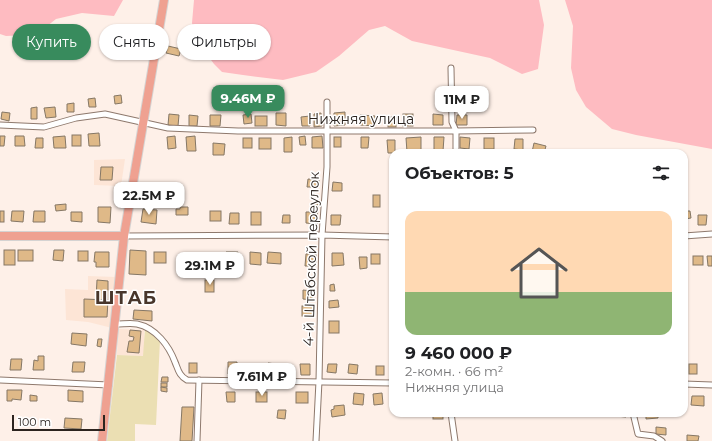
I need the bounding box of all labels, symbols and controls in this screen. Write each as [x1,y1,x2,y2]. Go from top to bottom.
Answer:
chip: Купить [12,24,91,60]
chip: Снять [99,24,169,60]
chip: Фильтры [177,24,271,60]
pin: 9.46M ₽ [211,85,285,119]
pin: 11M ₽ [434,86,490,120]
text: 9.46M ₽ [221,90,275,106]
text: 11M ₽ [444,91,480,107]
street label: Нижняя улица [308,110,414,128]
icon: filters [650,162,672,184]
text: Объектов: 5 [405,163,514,183]
street label: 4-й Штабской переулок [299,171,323,347]
pin: 22.5M ₽ [112,182,186,216]
text: 22.5M ₽ [123,187,175,203]
icon: home [503,237,575,309]
pin: 29.1M ₽ [173,252,247,286]
text: 29.1M ₽ [185,257,235,273]
district label: ШТАБ [95,287,157,309]
text: 9 460 000 ₽ [405,343,512,363]
pin: 7.61M ₽ [225,363,299,397]
text: 2-комн. · 66 m² [405,363,503,379]
text: 7.61M ₽ [237,368,287,384]
text: Нижняя улица [405,379,504,395]
scale bar [12,413,105,432]
text: 100 m [18,415,51,429]

